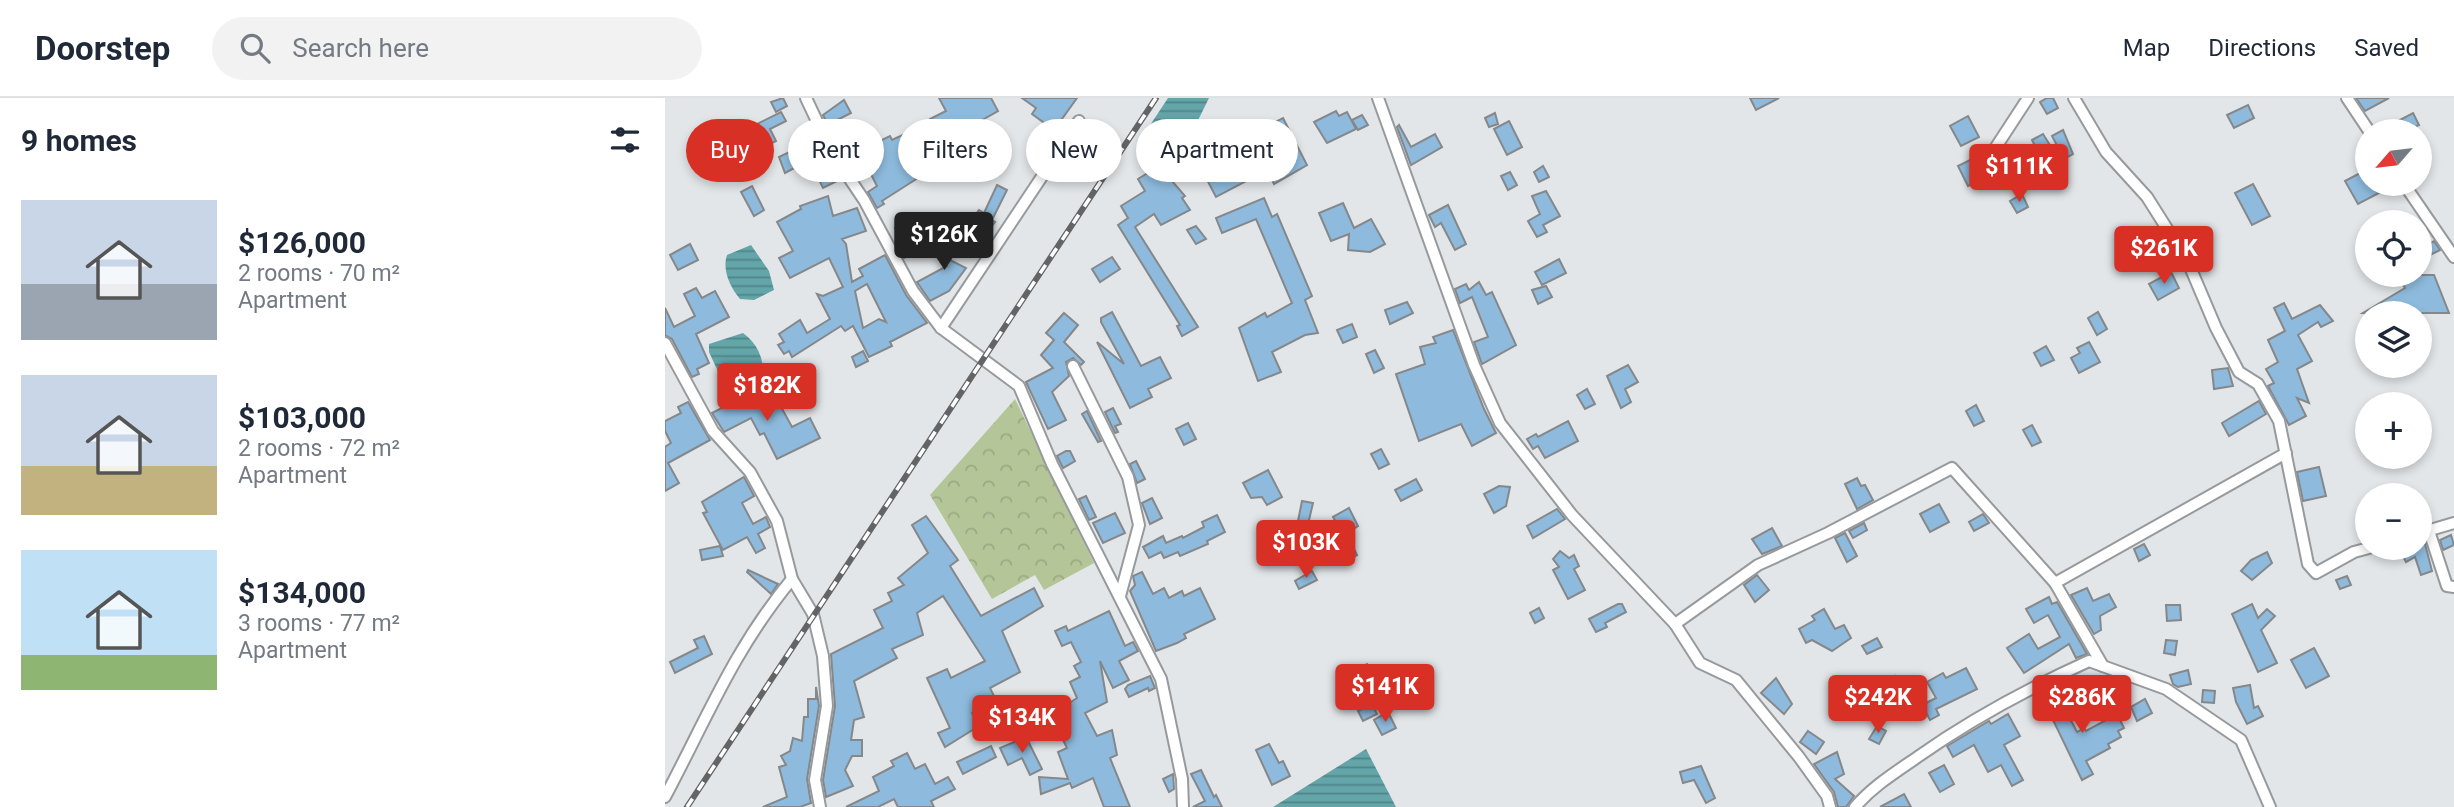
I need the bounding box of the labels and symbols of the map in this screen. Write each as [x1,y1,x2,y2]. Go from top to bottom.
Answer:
north arrow [2355,119,2433,196]
pin: $111K [1970,144,2068,204]
pin: $126K [895,212,993,272]
pin: $261K [2115,226,2213,286]
pin: $182K [718,364,816,423]
pin: $103K [1257,520,1355,580]
pin: $141K [1336,664,1434,724]
pin: $242K [1829,676,1927,735]
pin: $286K [2033,676,2131,735]
pin: $134K [973,696,1071,755]

